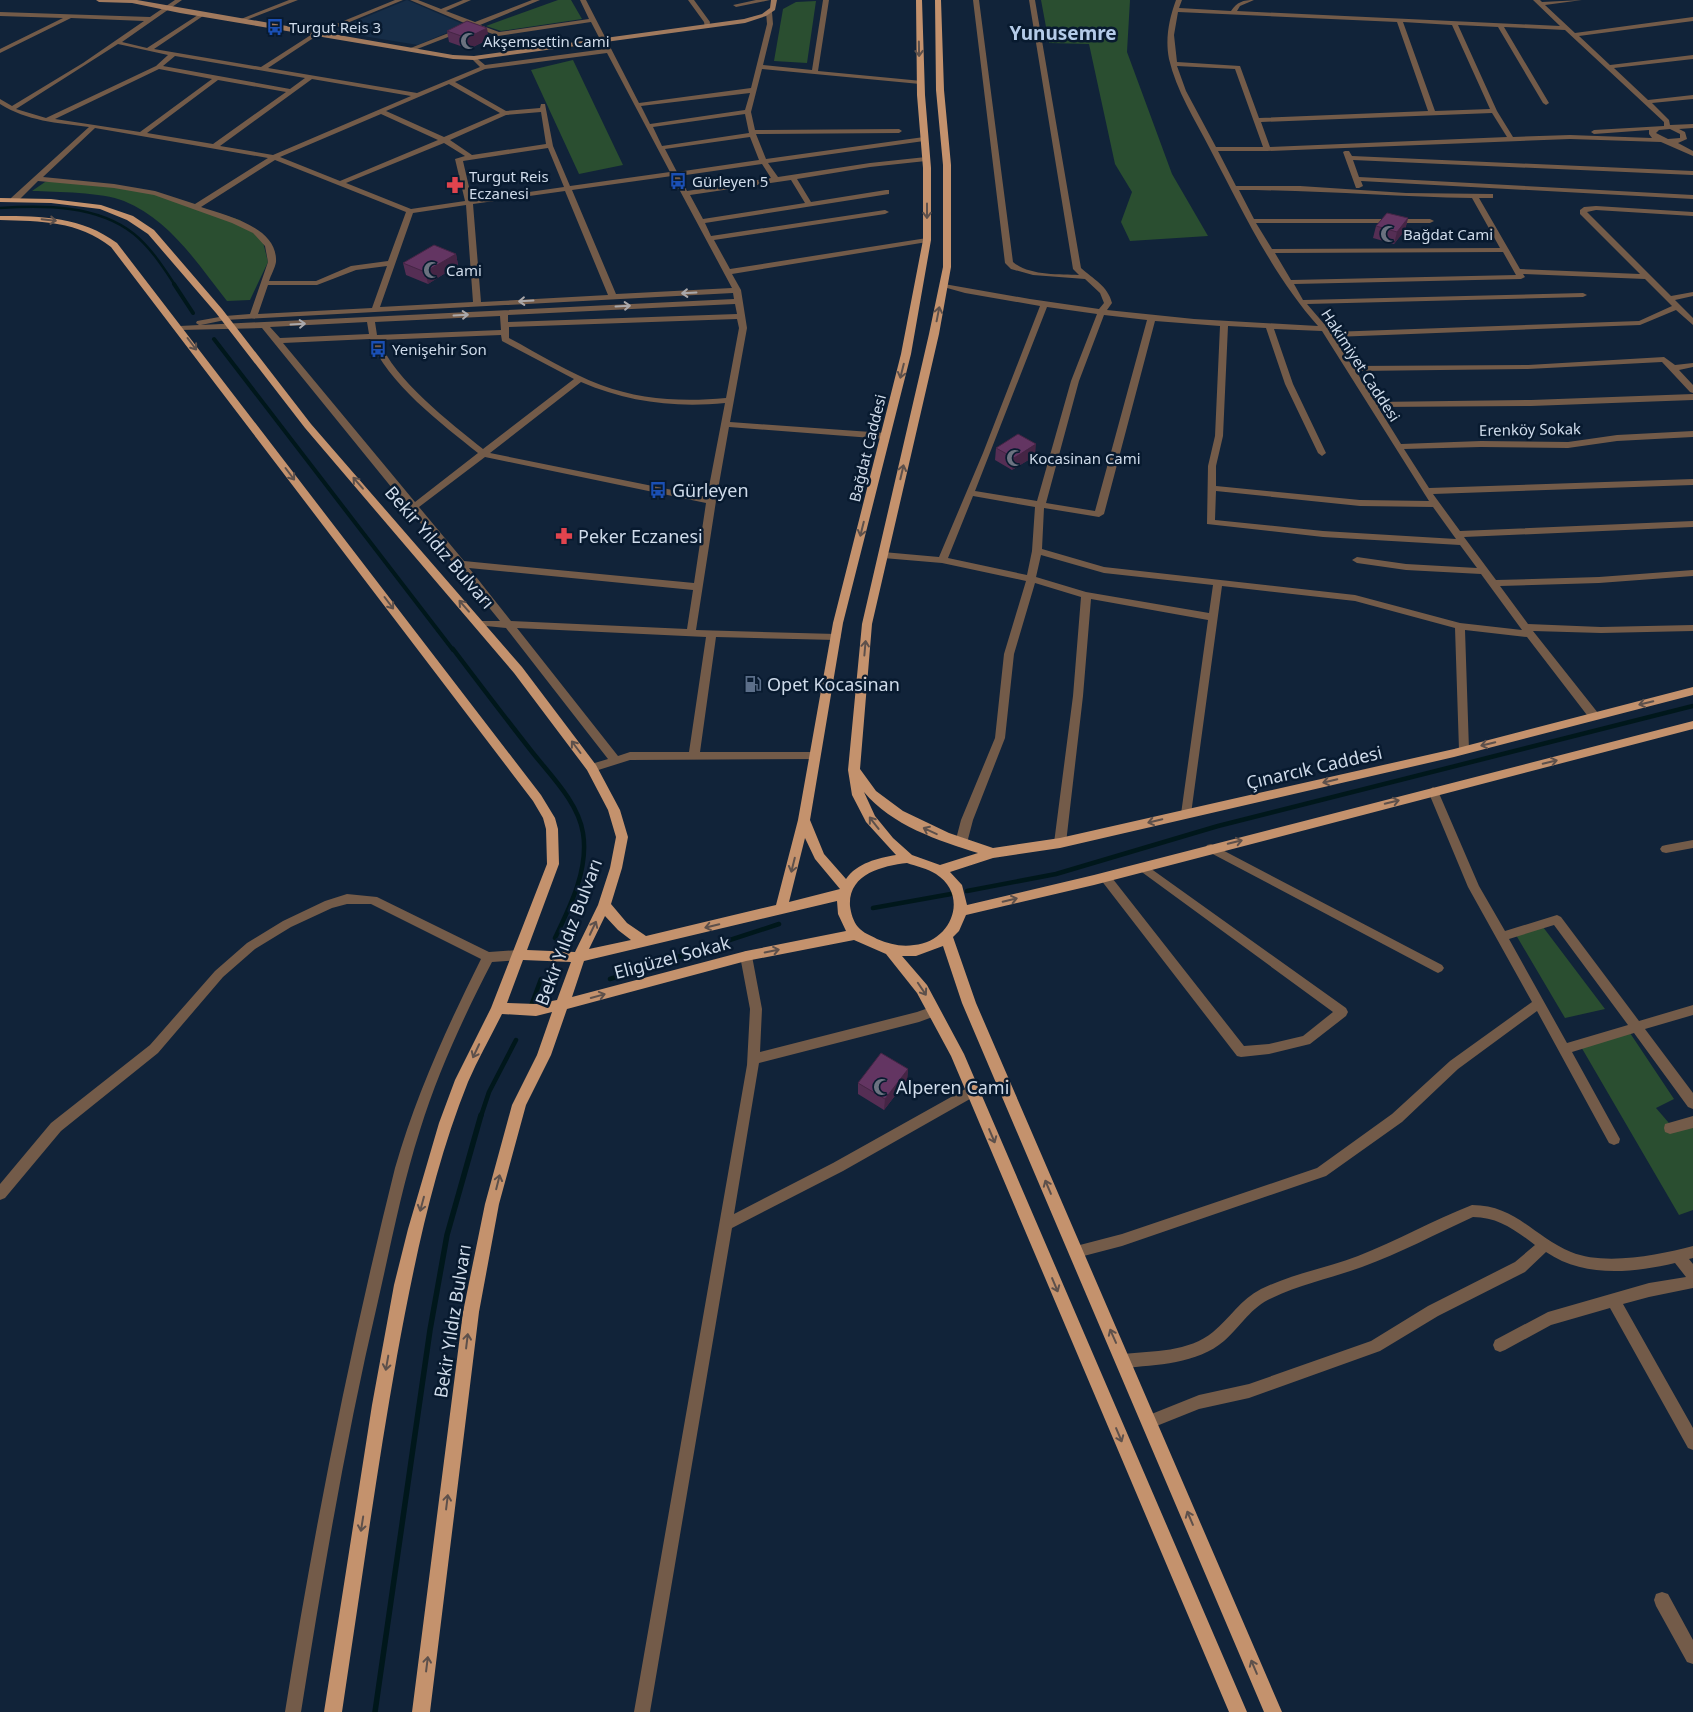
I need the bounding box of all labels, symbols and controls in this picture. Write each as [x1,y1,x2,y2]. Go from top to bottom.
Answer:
bus stop icon: Turgut Reis 3 [265,17,285,37]
place label: Turgut Reis 3 [289,17,381,37]
district label: Yunusemre [1009,20,1117,46]
mosque icon: Akşemsettin Cami [459,31,479,51]
place label: Akşemsettin Cami [483,31,610,51]
one-way arrow [914,40,924,56]
place label: Turgut Reis Eczanesi [469,166,549,203]
bus stop icon: Gürleyen 5 [668,171,688,191]
place label: Gürleyen 5 [692,171,768,191]
pharmacy icon: Turgut Reis Eczanesi [445,175,465,195]
one-way arrow [922,202,932,219]
one-way arrow [40,215,56,225]
mosque icon: Bağdat Cami [1379,224,1399,244]
place label: Bağdat Cami [1403,224,1493,244]
mosque icon: Cami [422,260,442,280]
place label: Cami [446,260,482,280]
one-way arrow [681,288,697,297]
one-way arrow [519,297,535,306]
one-way arrow [615,302,631,311]
street label: Hakimiyet Caddesi [1317,305,1405,425]
one-way arrow [934,306,943,322]
one-way arrow [452,310,468,319]
one-way arrow [290,319,306,328]
one-way arrow [187,337,197,351]
bus stop icon: Yenişehir Son [368,339,388,359]
place label: Yenişehir Son [392,339,487,359]
one-way arrow [896,362,906,378]
street label: Bağdat Caddesi [844,392,890,504]
street label: Erenköy Sokak [1479,418,1581,440]
mosque icon: Kocasinan Cami [1005,448,1025,468]
place label: Kocasinan Cami [1029,448,1141,468]
one-way arrow [898,465,907,481]
one-way arrow [285,467,295,481]
one-way arrow [352,477,363,490]
place label: Gürleyen [672,478,749,502]
bus stop icon: Gürleyen [648,480,668,500]
street label: Bekir Yıldız Bulvarı [380,481,500,613]
one-way arrow [857,520,866,536]
place label: Peker Eczanesi [578,524,703,548]
pharmacy icon: Peker Eczanesi [554,526,574,546]
one-way arrow [383,596,394,609]
one-way arrow [459,600,470,613]
one-way arrow [860,641,870,657]
place label: Opet Kocasinan [767,672,900,696]
fuel station icon: Opet Kocasinan [743,674,763,694]
one-way arrow [1638,699,1654,708]
one-way arrow [1481,739,1497,749]
street label: Çınarcık Caddesi [1244,740,1384,794]
one-way arrow [571,741,582,754]
one-way arrow [1541,757,1557,766]
one-way arrow [1323,777,1339,786]
one-way arrow [1384,797,1400,806]
one-way arrow [869,817,880,830]
one-way arrow [1147,817,1163,826]
one-way arrow [923,825,938,835]
one-way arrow [1226,837,1242,847]
street label: Bekir Yıldız Bulvarı [529,855,607,1009]
one-way arrow [787,856,797,872]
one-way arrow [1001,895,1017,904]
one-way arrow [589,921,598,936]
one-way arrow [705,922,721,931]
street label: Eligüzel Sokak [611,930,733,984]
one-way arrow [764,946,780,955]
one-way arrow [917,982,927,996]
one-way arrow [589,990,605,1000]
one-way arrow [471,1043,480,1058]
place label: Alperen Cami [896,1075,1009,1099]
mosque icon: Alperen Cami [872,1077,892,1097]
one-way arrow [987,1128,997,1143]
one-way arrow [494,1174,503,1190]
one-way arrow [1043,1180,1052,1195]
one-way arrow [417,1196,426,1212]
street label: Bekir Yıldız Bulvarı [428,1242,476,1400]
one-way arrow [1051,1277,1061,1292]
one-way arrow [1107,1329,1117,1344]
one-way arrow [462,1333,472,1349]
one-way arrow [382,1355,392,1371]
one-way arrow [1115,1427,1124,1442]
one-way arrow [442,1495,452,1511]
one-way arrow [1185,1511,1195,1526]
one-way arrow [357,1515,367,1531]
one-way arrow [422,1656,432,1672]
one-way arrow [1249,1660,1259,1675]

